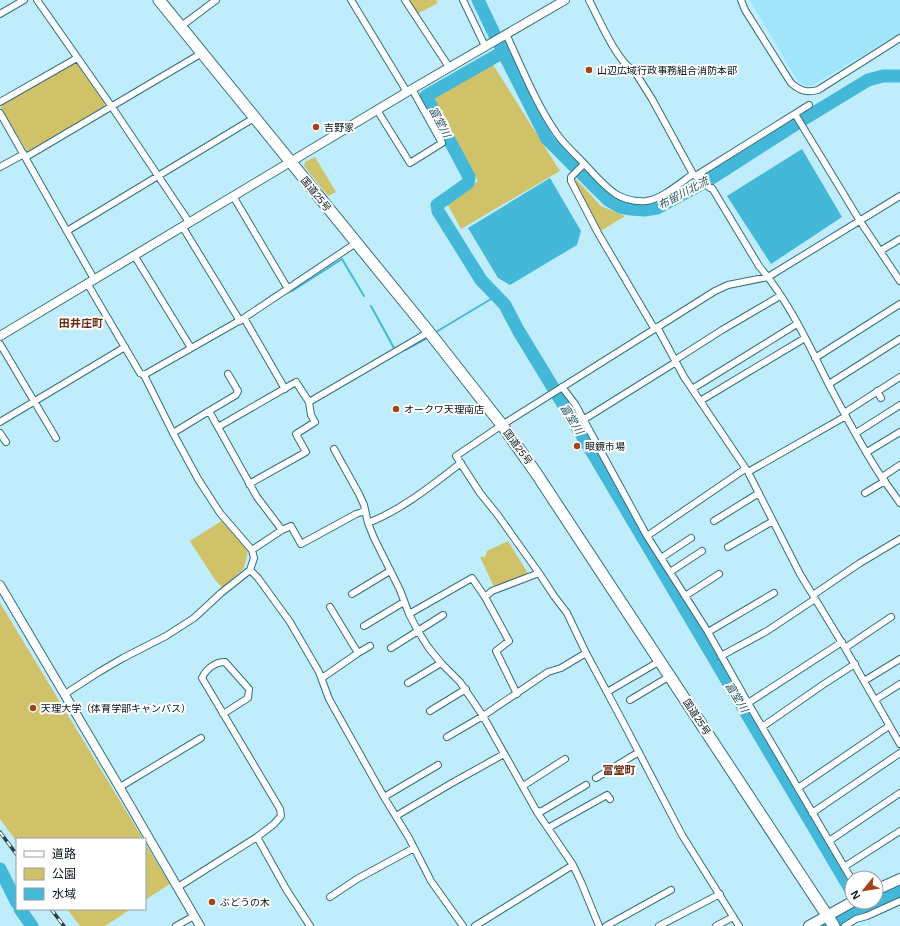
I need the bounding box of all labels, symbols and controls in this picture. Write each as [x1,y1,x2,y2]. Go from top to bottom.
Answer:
marker: 山辺広域行政事務組合消防本部 [584,65,594,75]
place label: 山辺広域行政事務組合消防本部 [597,65,737,76]
water label: 富堂川 [427,105,454,140]
marker: 吉野家 [311,122,321,132]
place label: 吉野家 [324,122,354,133]
water label: 布留川北流 [656,174,712,211]
street label: 国道25号 [299,175,333,213]
district label: 田井庄町 [59,317,103,329]
water label: 富堂川 [558,402,586,437]
marker: オークワ天理南店 [391,404,401,414]
place label: オークワ天理南店 [404,404,484,415]
street label: 国道25号 [501,427,535,467]
marker: 眼鏡市場 [572,441,582,451]
place label: 眼鏡市場 [585,441,625,452]
water label: 富堂川 [723,680,751,715]
street label: 国道25号 [681,697,713,737]
marker: 天理大学（体育学部キャンパス） [28,703,38,713]
place label: 天理大学（体育学部キャンパス） [41,703,191,714]
district label: 富堂町 [603,764,636,776]
legend [16,838,146,910]
text: 道路 [52,847,76,861]
text: 公園 [52,867,76,881]
north arrow [844,870,884,910]
text: 水域 [52,887,76,901]
text: N [848,889,863,901]
marker: ぶどうの木 [207,897,217,907]
place label: ぶどうの木 [220,897,270,908]

